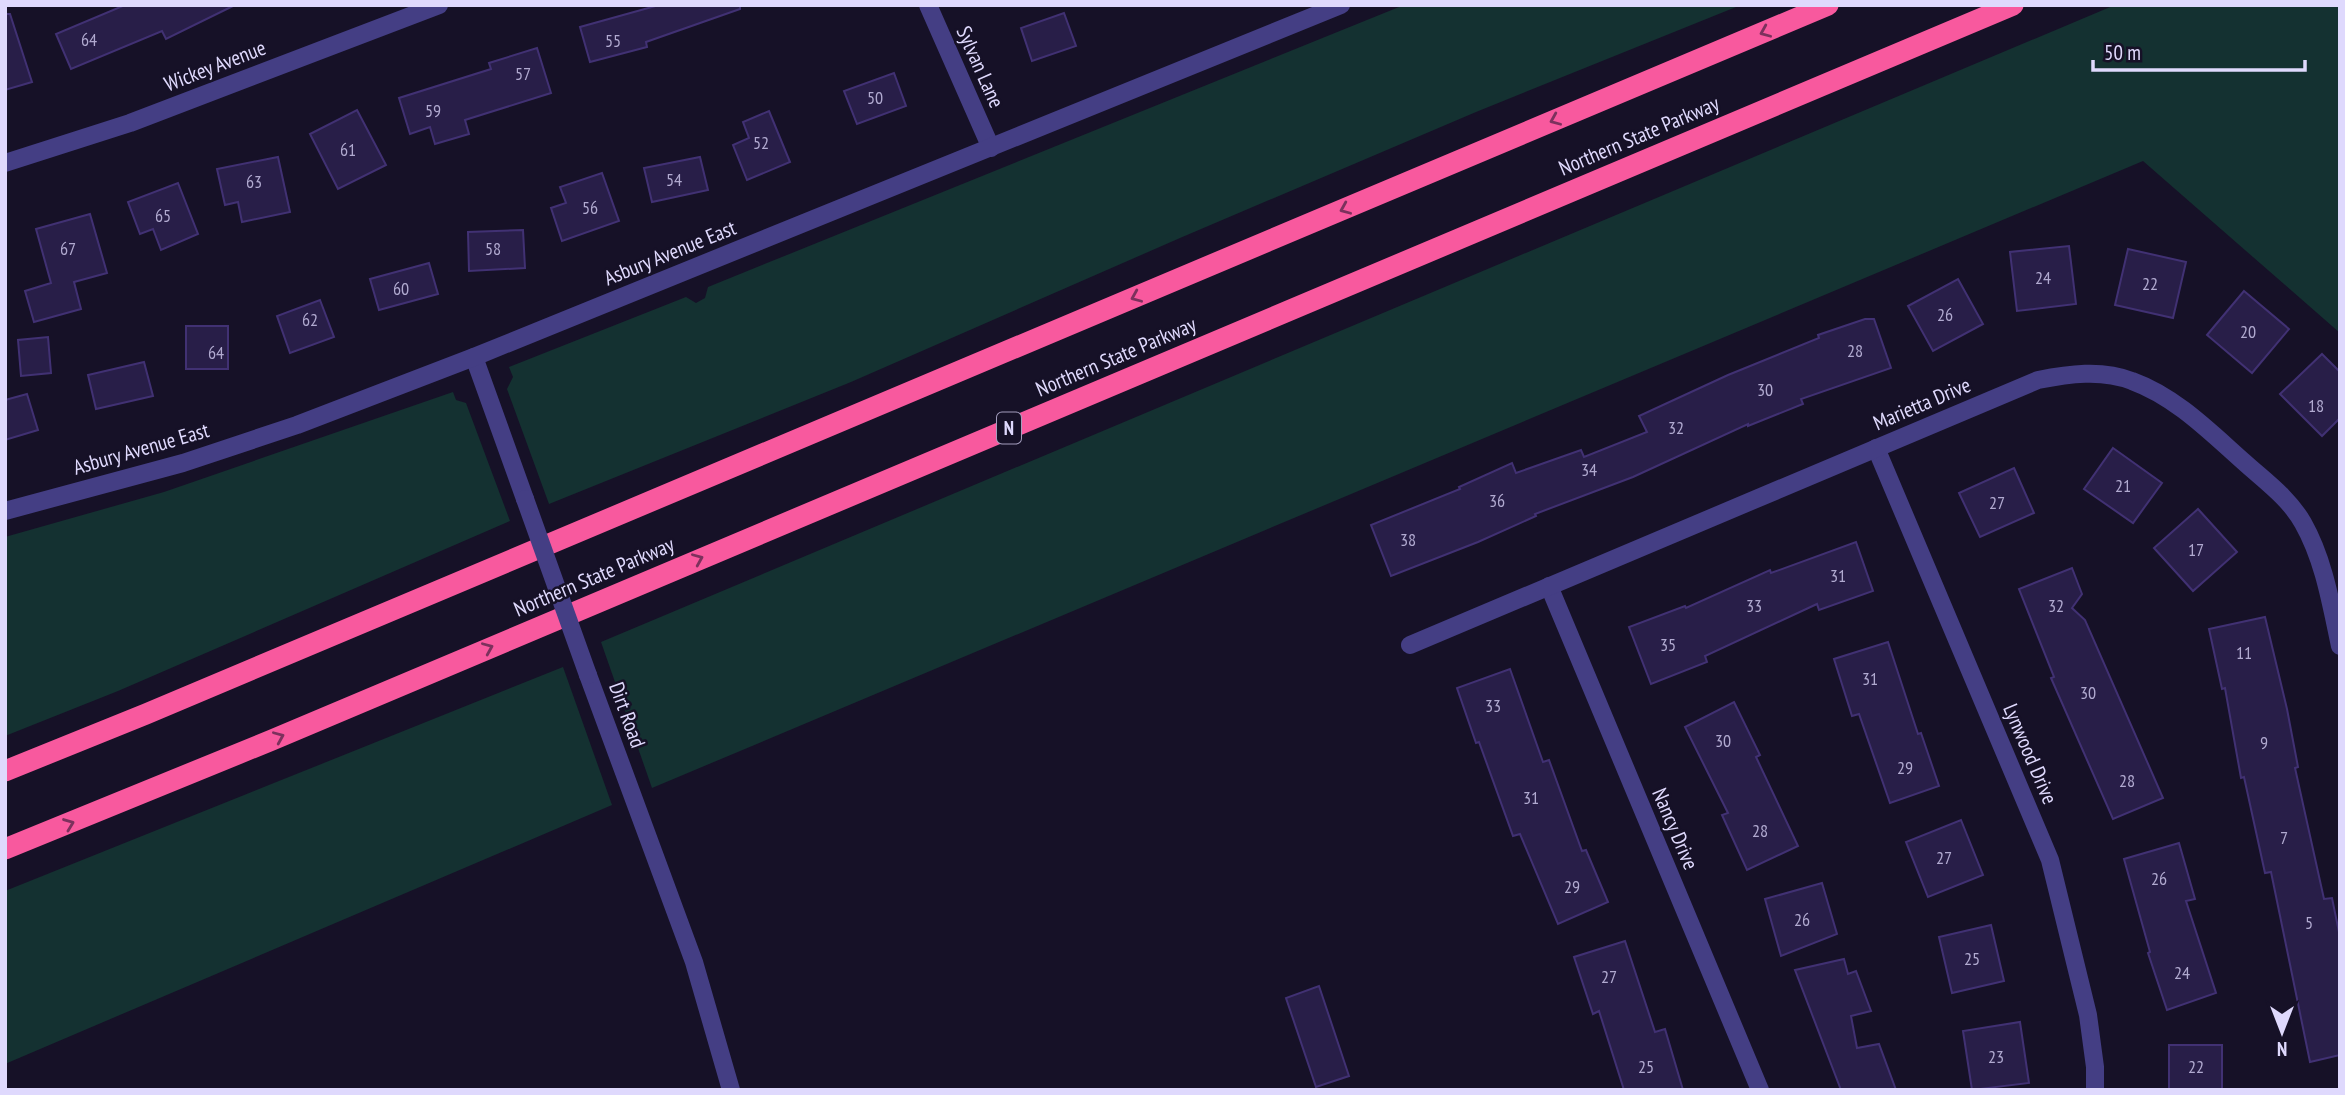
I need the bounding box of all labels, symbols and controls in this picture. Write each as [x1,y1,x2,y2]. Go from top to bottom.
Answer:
street label: Sylvan Lane [950,22,1010,112]
one-way arrow [1759,24,1772,38]
house number: 64 [81,28,97,51]
scale bar [2093,28,2305,72]
house number: 55 [605,29,621,52]
street label: Wickey Avenue [160,34,269,97]
text: 50 m [2104,39,2141,66]
house number: 57 [515,62,531,85]
house number: 50 [867,86,883,109]
street label: Northern State Parkway [1555,90,1723,181]
house number: 59 [425,99,441,122]
one-way arrow [1550,112,1562,126]
house number: 52 [753,131,769,154]
house number: 61 [340,138,356,161]
house number: 54 [666,168,682,191]
house number: 63 [246,170,262,193]
house number: 56 [582,196,598,219]
one-way arrow [1340,200,1352,214]
house number: 65 [155,204,171,227]
street label: Asbury Avenue East [600,214,740,291]
house number: 67 [60,237,76,260]
house number: 58 [485,237,501,260]
house number: 24 [2035,266,2051,289]
house number: 22 [2142,272,2158,295]
house number: 60 [393,277,409,300]
one-way arrow [1131,289,1143,303]
house number: 26 [1937,303,1953,326]
house number: 62 [302,308,318,331]
street label: Northern State Parkway [1032,311,1200,402]
house number: 20 [2240,320,2256,343]
house number: 28 [1847,339,1863,362]
house number: 64 [208,341,224,364]
street label: Marietta Drive [1869,371,1975,436]
house number: 30 [1757,378,1773,401]
house number: 18 [2308,394,2324,417]
road number: N [997,412,1021,444]
street label: Asbury Avenue East [70,416,212,481]
house number: 32 [1668,416,1684,439]
house number: 34 [1581,458,1597,481]
house number: 21 [2115,474,2131,497]
house number: 36 [1489,489,1505,512]
house number: 27 [1989,491,2005,514]
house number: 38 [1400,528,1416,551]
street label: Northern State Parkway [510,531,678,622]
house number: 17 [2188,538,2204,561]
one-way arrow [691,554,703,568]
house number: 31 [1830,564,1846,587]
house number: 33 [1746,594,1762,617]
house number: 32 [2048,594,2064,617]
house number: 35 [1660,633,1676,656]
house number: 11 [2236,641,2252,664]
one-way arrow [481,642,494,656]
house number: 31 [1862,667,1878,690]
street label: Dirt Road [603,678,652,751]
house number: 30 [2080,681,2096,704]
house number: 33 [1485,694,1501,717]
street label: Lynwood Drive [1997,700,2064,808]
house number: 30 [1715,729,1731,752]
one-way arrow [272,731,284,745]
house number: 9 [2260,731,2268,754]
house number: 29 [1897,756,1913,779]
house number: 28 [2119,769,2135,792]
street label: Nancy Drive [1646,784,1705,874]
house number: 31 [1523,786,1539,809]
one-way arrow [62,818,74,832]
house number: 28 [1752,819,1768,842]
house number: 7 [2280,826,2288,849]
house number: 27 [1936,846,1952,869]
house number: 26 [2151,867,2167,890]
house number: 29 [1564,875,1580,898]
house number: 26 [1794,908,1810,931]
house number: 5 [2305,911,2313,934]
house number: 25 [1964,947,1980,970]
house number: 24 [2174,961,2190,984]
house number: 27 [1601,965,1617,988]
north arrow [2247,997,2317,1067]
text: N [2277,1037,2287,1061]
house number: 23 [1988,1045,2004,1068]
house number: 25 [1638,1055,1654,1078]
house number: 22 [2188,1055,2204,1078]

